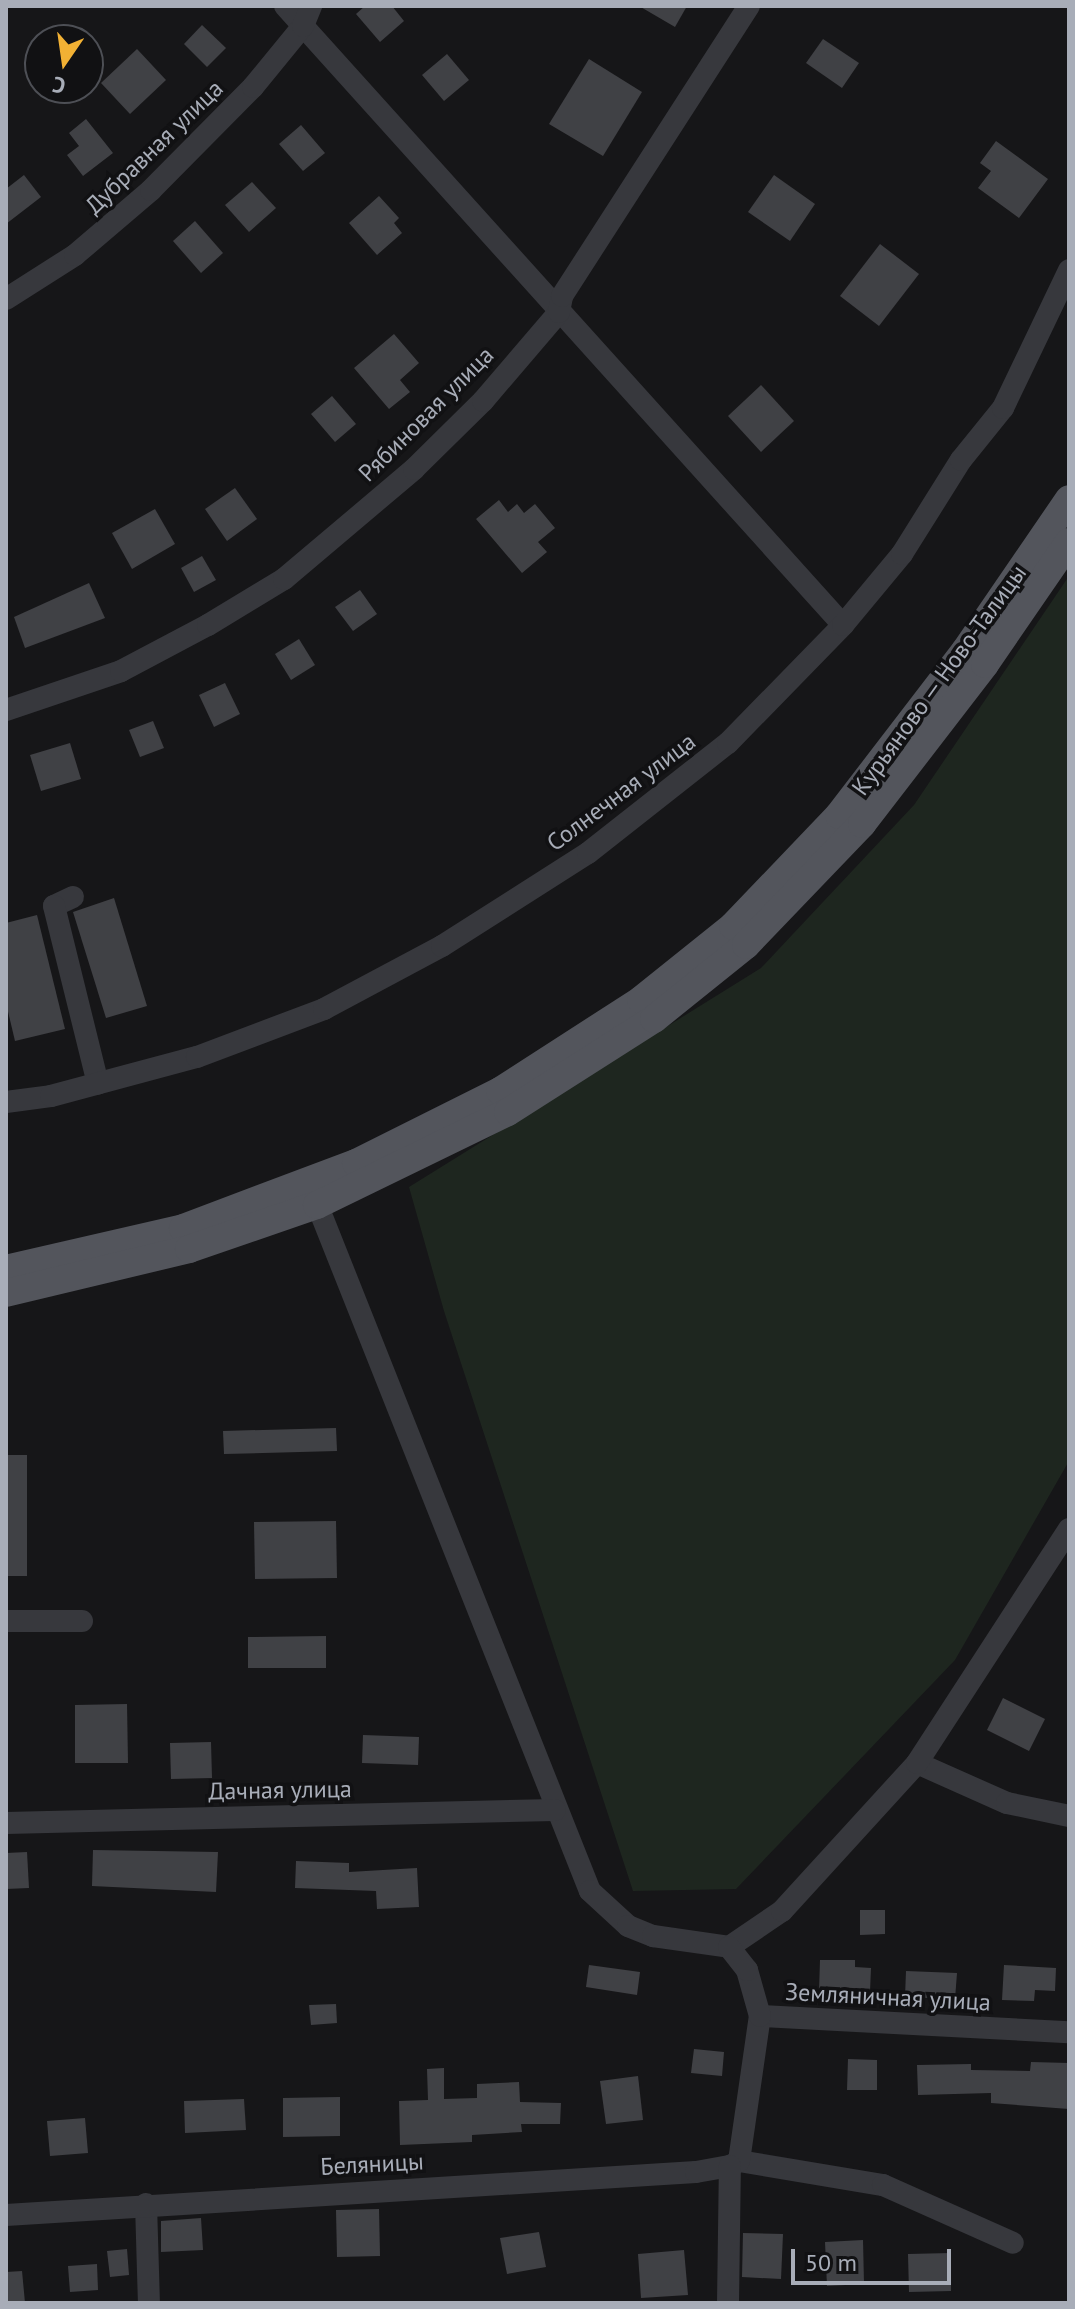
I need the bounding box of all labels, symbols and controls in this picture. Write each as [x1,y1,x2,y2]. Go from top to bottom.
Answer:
north arrow [24,24,104,104]
text: С [50,70,68,100]
street label: Дубравная улица [79,74,229,220]
street label: Рябиновая улица [353,341,499,487]
street label: Курьяново — Ново-Талицы [845,558,1033,802]
street label: Солнечная улица [541,727,701,857]
street label: Дачная улица [208,1774,352,1806]
street label: Земляничная улица [785,1977,991,2017]
street label: Беляницы [320,2147,424,2181]
scale bar [795,2233,955,2283]
text: 50 m [805,2247,857,2278]

